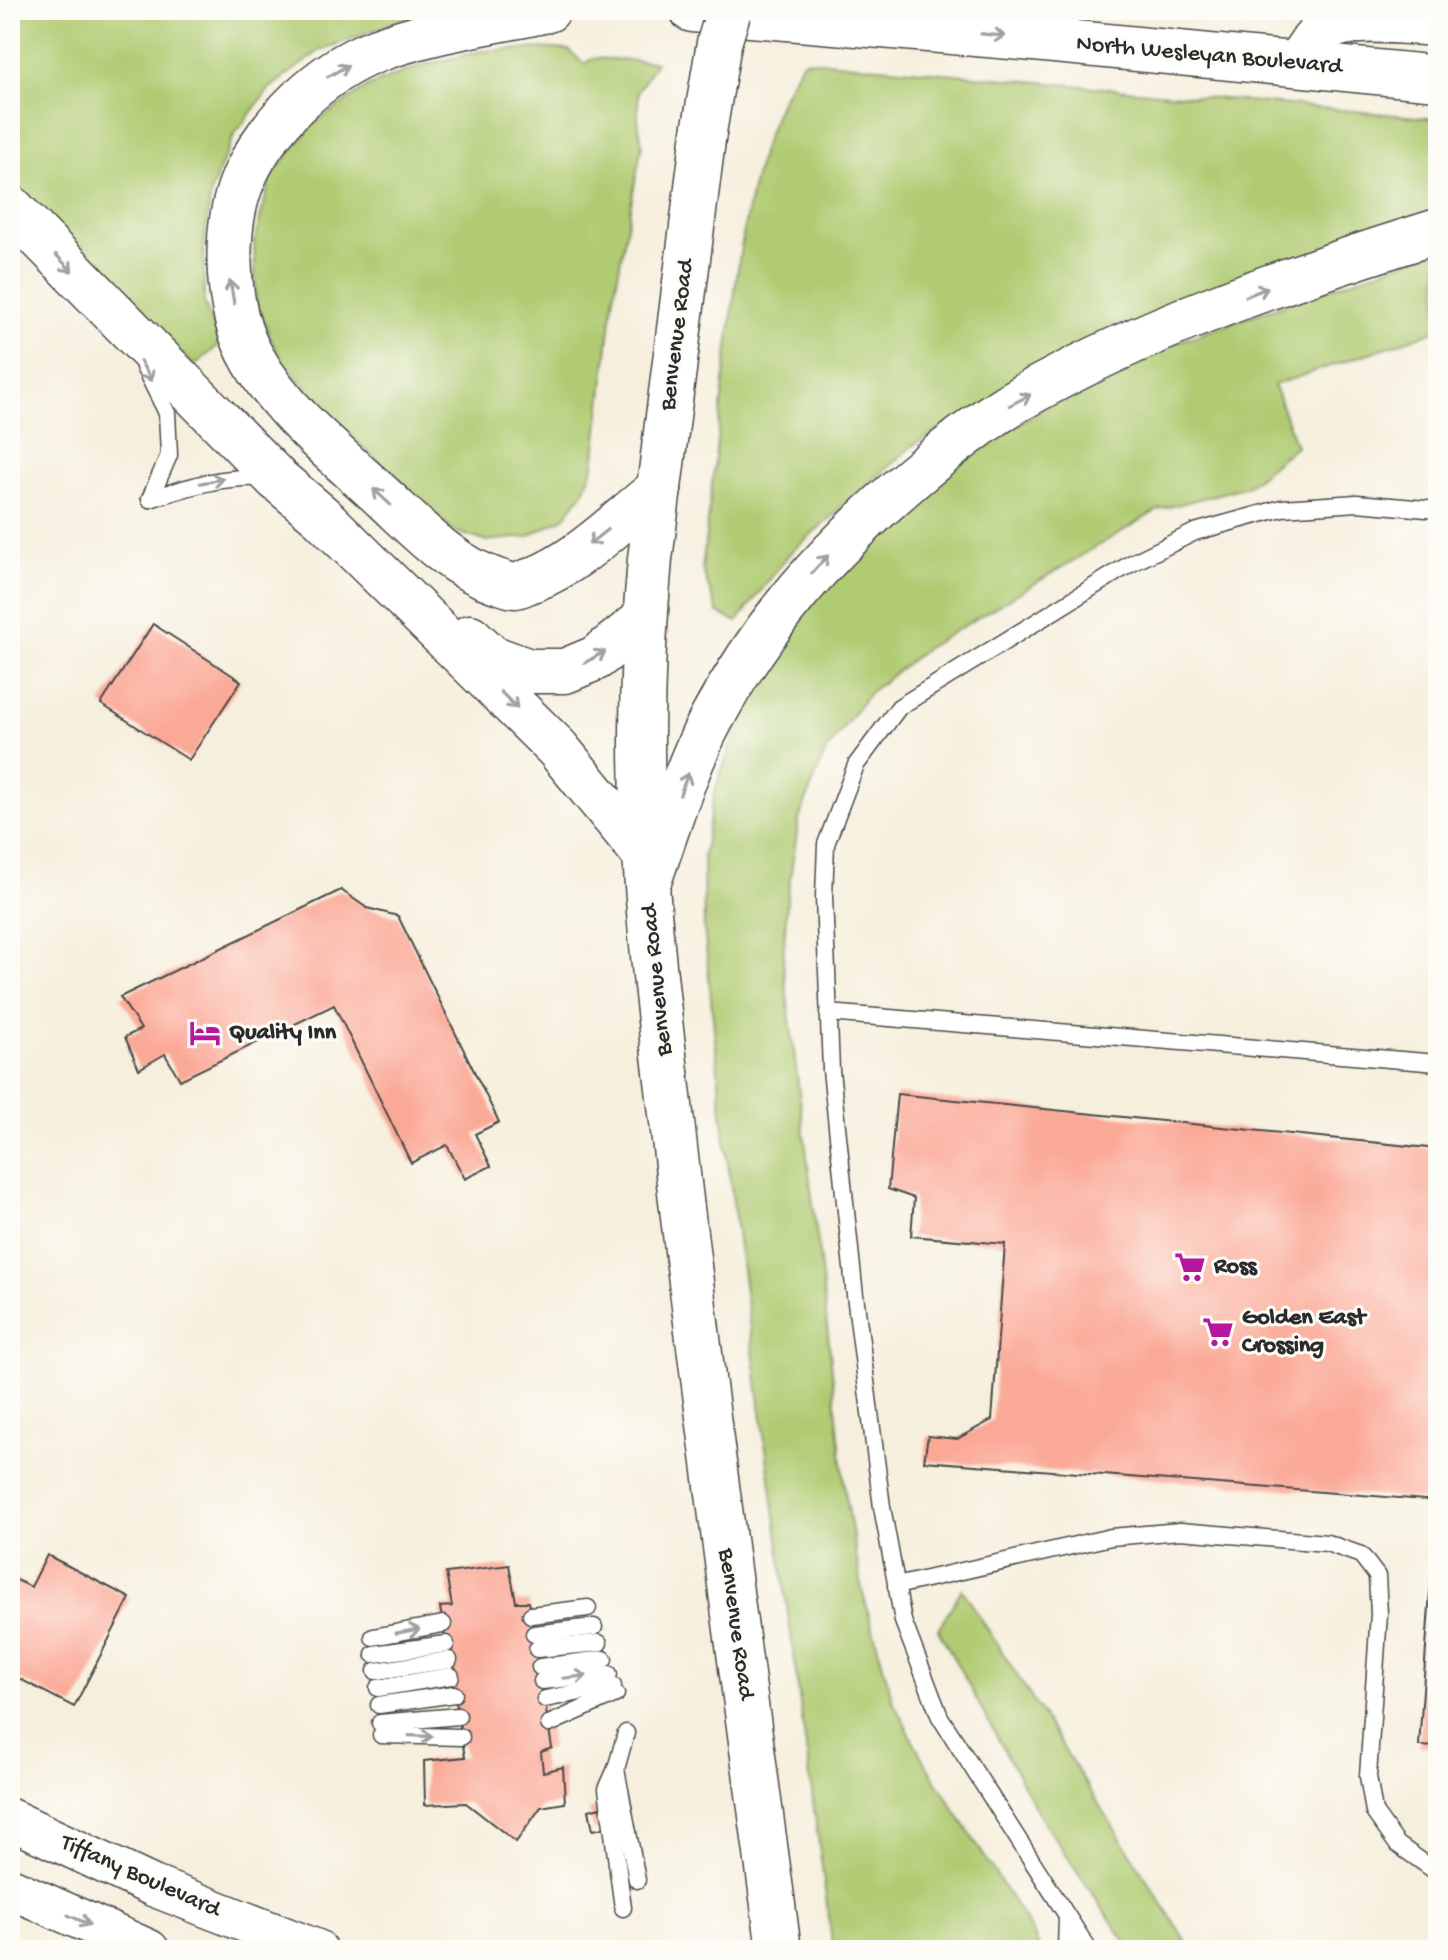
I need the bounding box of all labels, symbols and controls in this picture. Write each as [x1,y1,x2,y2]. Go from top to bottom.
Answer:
one-way arrow [979,28,1006,43]
street label: North Wesleyan Boulevard [1075,30,1345,82]
one-way arrow [325,63,349,79]
one-way arrow [55,253,74,273]
street label: Benvenue Road [654,256,702,413]
one-way arrow [223,280,238,305]
one-way arrow [1244,284,1269,299]
one-way arrow [138,359,154,382]
one-way arrow [1008,392,1031,408]
one-way arrow [199,472,225,487]
one-way arrow [372,487,392,506]
one-way arrow [588,529,609,546]
one-way arrow [810,555,829,575]
one-way arrow [583,649,606,665]
one-way arrow [499,690,518,709]
one-way arrow [678,772,692,797]
street label: Benvenue Road [635,901,680,1058]
hotel icon: Quality Inn [188,1016,222,1050]
place label: Quality Inn [229,1019,337,1048]
supermarket icon: Ross [1173,1250,1207,1284]
place label: Ross [1213,1253,1258,1282]
place label: Golden East Crossing [1242,1304,1368,1361]
supermarket icon: Golden East Crossing [1201,1315,1235,1349]
street label: Benvenue Road [710,1546,760,1703]
one-way arrow [395,1622,420,1637]
one-way arrow [562,1670,588,1685]
one-way arrow [407,1728,434,1743]
street label: Tiffany Boulevard [54,1828,226,1926]
one-way arrow [66,1913,91,1928]

